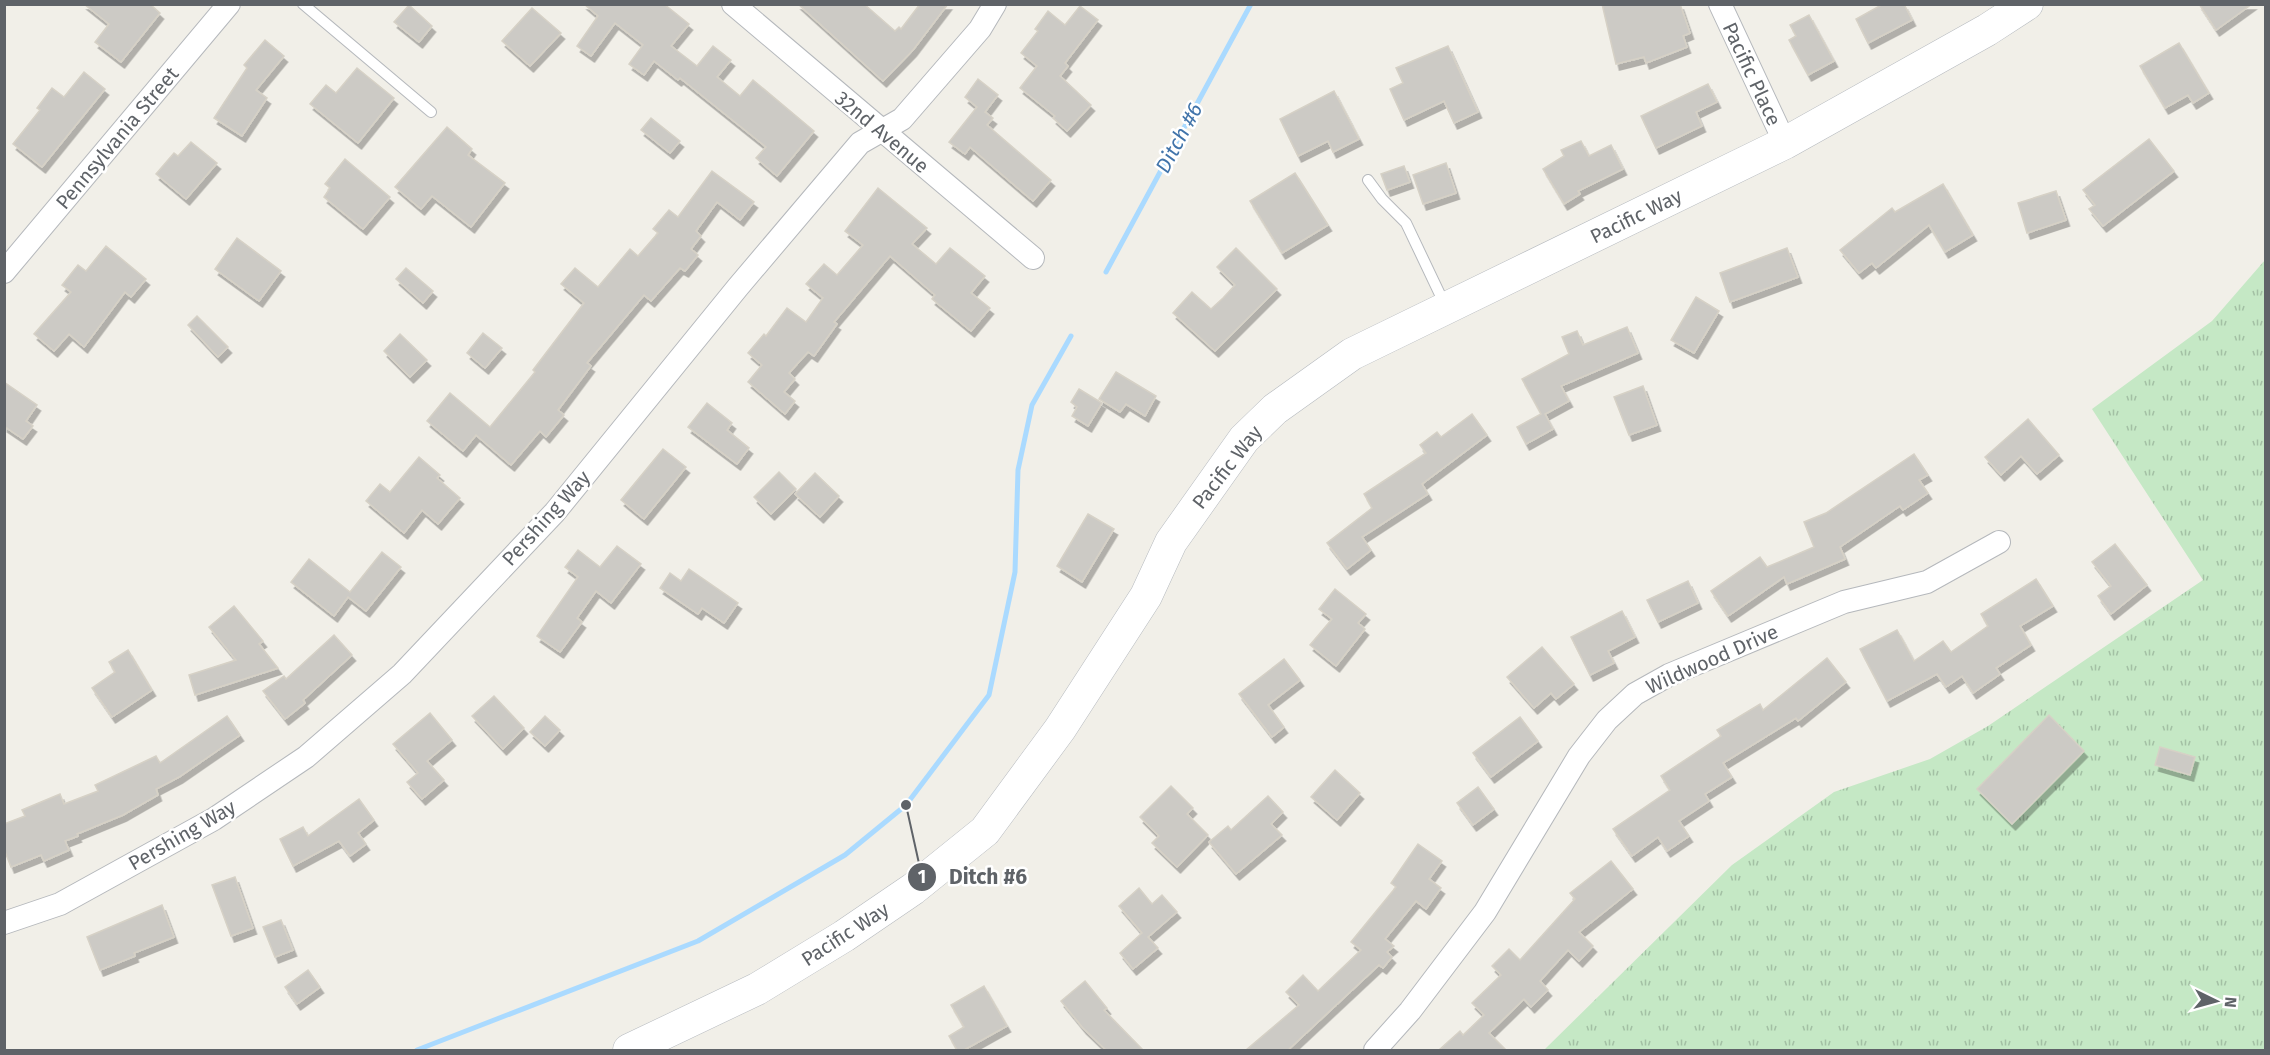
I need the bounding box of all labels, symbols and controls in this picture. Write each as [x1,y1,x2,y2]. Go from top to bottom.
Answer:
street label: Pacific Place [1718,19,1786,129]
street label: Pennsylvania Street [51,61,184,214]
street label: 32nd Avenue [830,86,934,178]
water label: Ditch #6 [1150,98,1208,178]
street label: Pacific Way [1586,183,1686,249]
street label: Pacific Way [1187,420,1267,514]
street label: Pershing Way [497,465,595,571]
street label: Wildwood Drive [1642,619,1782,699]
street label: Pershing Way [124,795,240,875]
callout: Ditch #6 [907,857,1039,896]
text: Ditch #6 [949,864,1027,890]
text: 1 [918,866,926,888]
street label: Pacific Way [797,897,893,971]
north arrow [2186,971,2246,1031]
text: N [2221,996,2240,1008]

